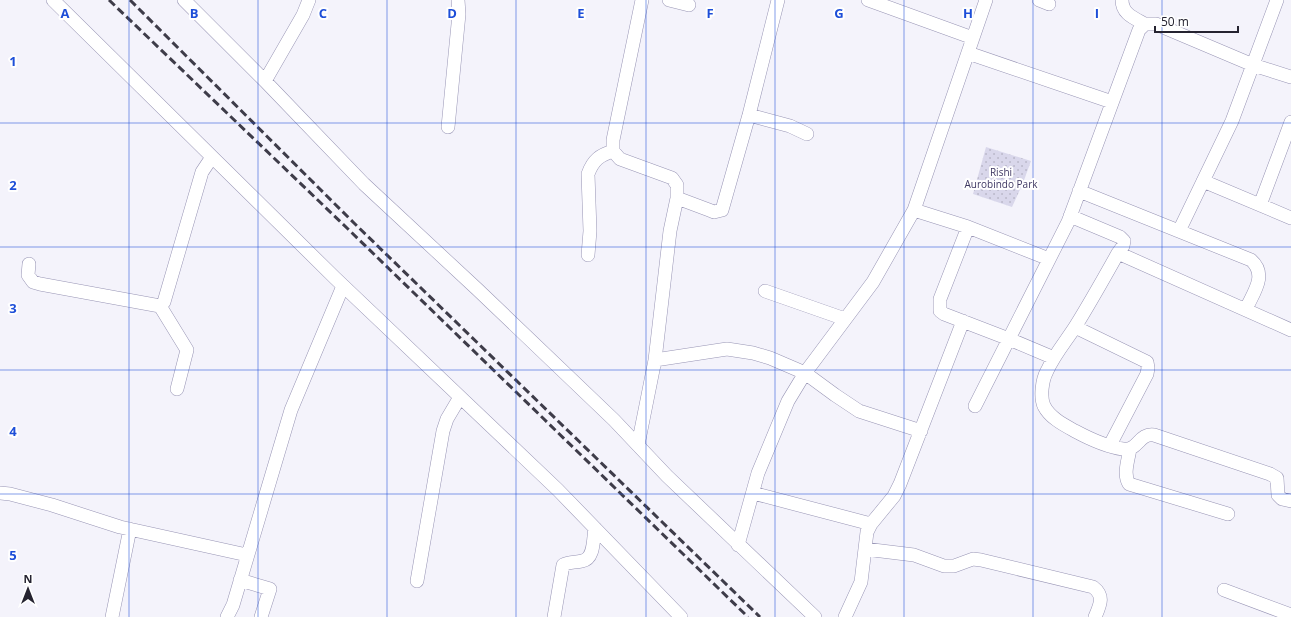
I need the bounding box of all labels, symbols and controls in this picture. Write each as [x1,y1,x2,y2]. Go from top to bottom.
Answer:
text: A [61,4,70,22]
text: B [190,4,199,22]
text: C [319,4,327,22]
text: D [447,4,457,22]
text: E [577,4,585,22]
text: F [706,4,714,22]
text: G [834,4,844,22]
text: H [963,4,973,22]
text: I [1095,4,1099,22]
scale bar [1155,8,1238,34]
text: 50 m [1161,13,1189,30]
text: 1 [9,52,17,70]
park label: Rishi Aurobindo Park [965,165,1038,191]
text: 2 [9,176,17,194]
text: 3 [9,299,17,317]
text: 4 [9,422,17,440]
text: 5 [9,546,17,564]
north arrow [8,569,48,609]
text: N [24,571,32,586]

